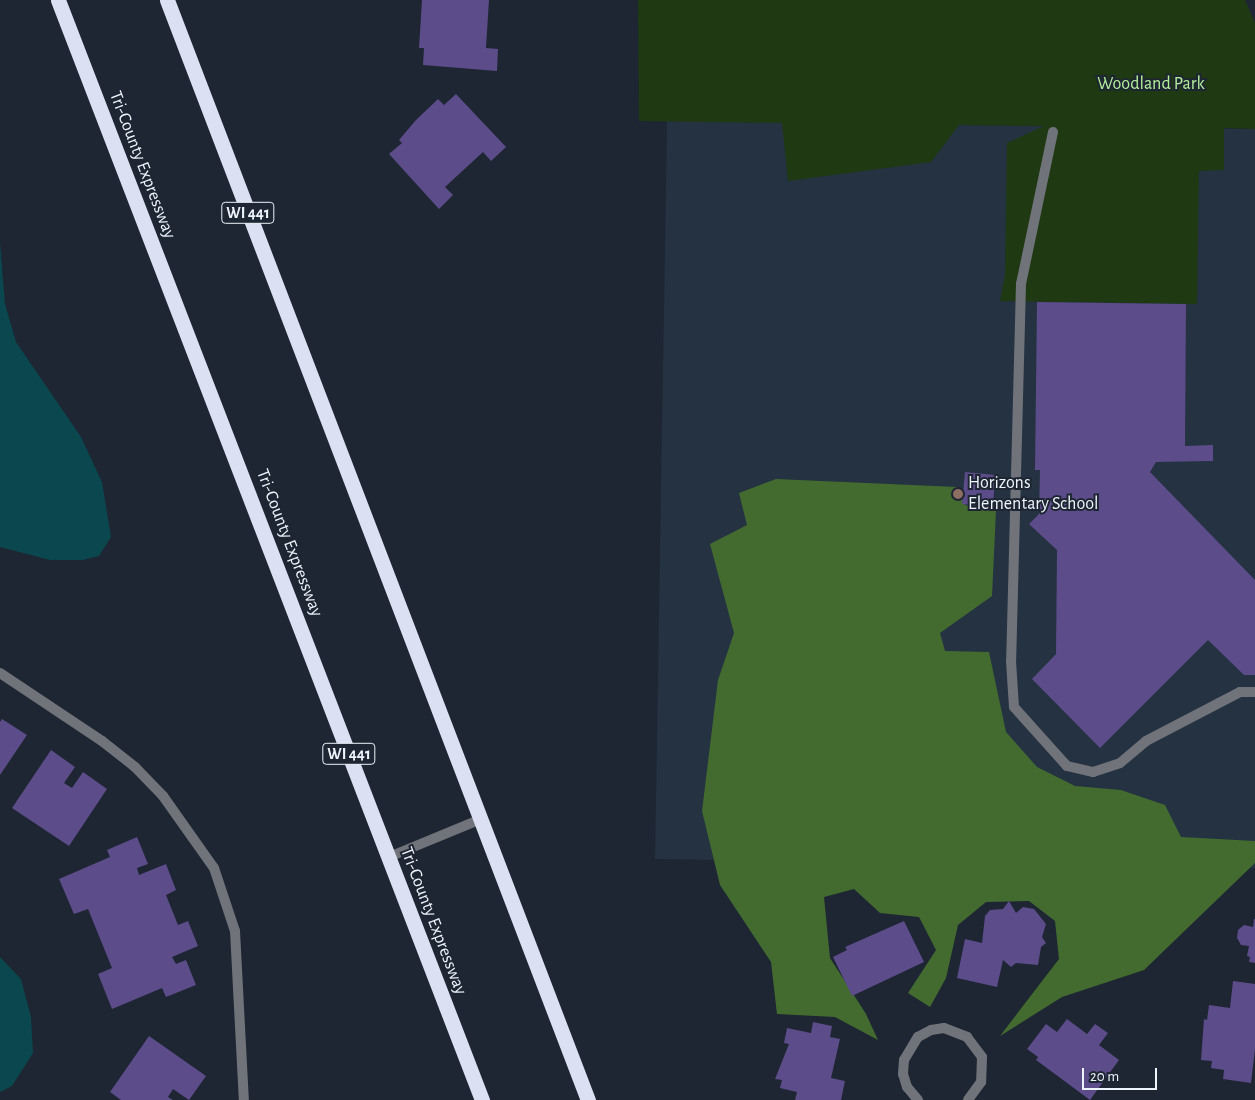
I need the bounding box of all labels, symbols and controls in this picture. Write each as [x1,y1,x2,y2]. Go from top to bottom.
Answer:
park label: Woodland Park [1097,73,1205,95]
street label: Tri-County Expressway [104,88,180,242]
road number: WI 441 [220,200,276,227]
street label: Tri-County Expressway [251,466,327,620]
place label: Horizons Elementary School [968,473,1098,516]
marker: Horizons Elementary School [952,488,964,500]
road number: WI 441 [322,741,376,768]
street label: Tri-County Expressway [395,844,471,998]
scale bar [1085,1058,1160,1090]
text: 20 m [1090,1069,1119,1084]

